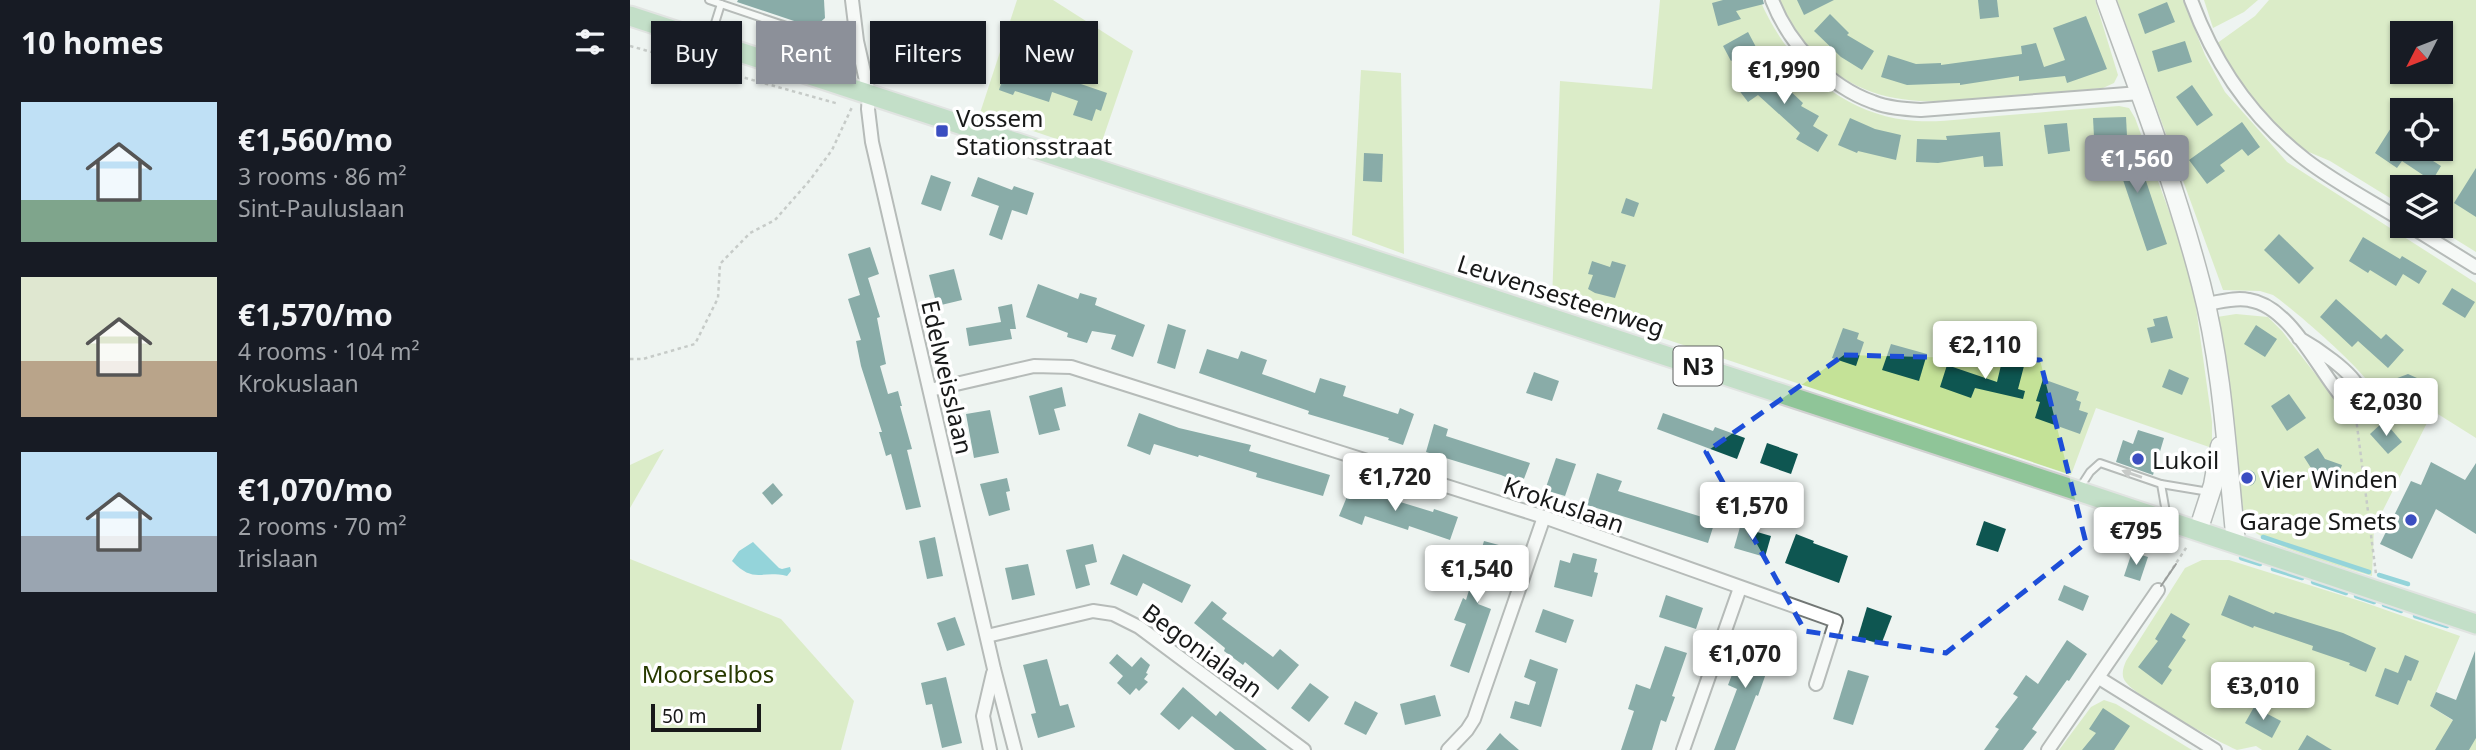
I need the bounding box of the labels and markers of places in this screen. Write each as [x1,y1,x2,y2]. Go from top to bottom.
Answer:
pin: €1,990 [1727,46,1841,106]
place label: Vossem Stationsstraat [956,101,1113,162]
marker: Vossem Stationsstraat [934,123,950,139]
pin: €1,560 [2080,136,2194,195]
pin: €2,110 [1928,322,2042,381]
pin: €2,030 [2329,378,2443,438]
place label: Lukoil [2152,443,2219,476]
marker: Lukoil [2130,451,2146,467]
pin: €1,720 [1338,454,1452,513]
place label: Vier Winden [2261,462,2398,495]
marker: Vier Winden [2239,470,2255,486]
pin: €1,570 [1695,482,1809,542]
place label: Garage Smets [2239,504,2397,537]
pin: €795 [2095,508,2177,567]
marker: Garage Smets [2403,512,2419,528]
pin: €1,540 [1420,546,1534,605]
pin: €1,070 [1688,630,1802,690]
pin: €3,010 [2206,662,2320,722]

